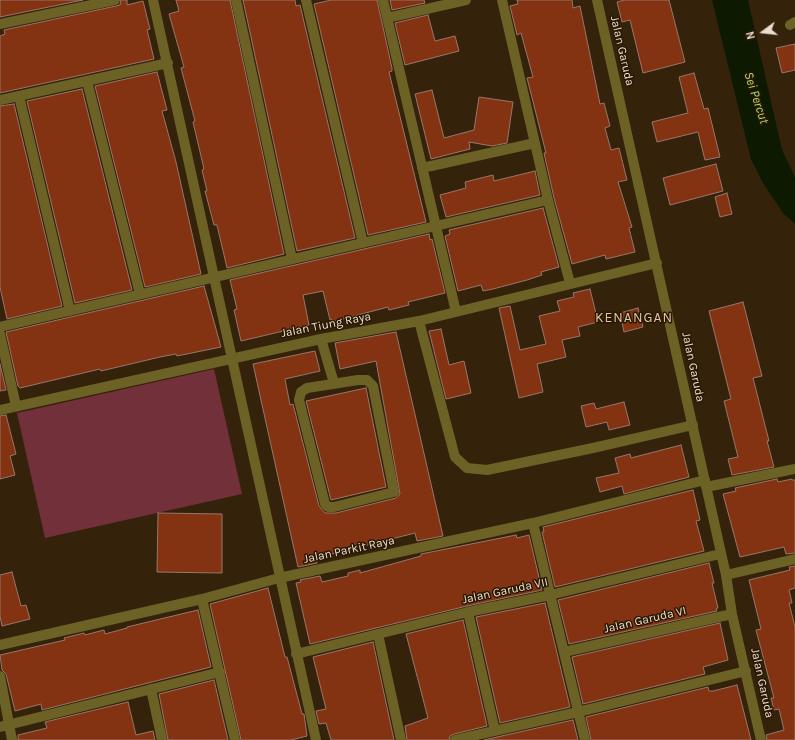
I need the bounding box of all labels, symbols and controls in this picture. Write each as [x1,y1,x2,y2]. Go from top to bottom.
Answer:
north arrow [743,12,783,52]
street label: Jalan Garuda [607,15,637,87]
text: N [744,30,758,41]
water label: Sei Percut [740,70,772,126]
street label: Jalan Tiung Raya [280,309,372,341]
district label: KENANGAN [595,310,673,326]
street label: Jalan Garuda [679,331,707,403]
street label: Jalan Parkit Raya [302,533,396,567]
street label: Jalan Garuda VII [461,575,549,607]
street label: Jalan Garuda VI [602,604,688,636]
street label: Jalan Garuda [748,647,776,719]

